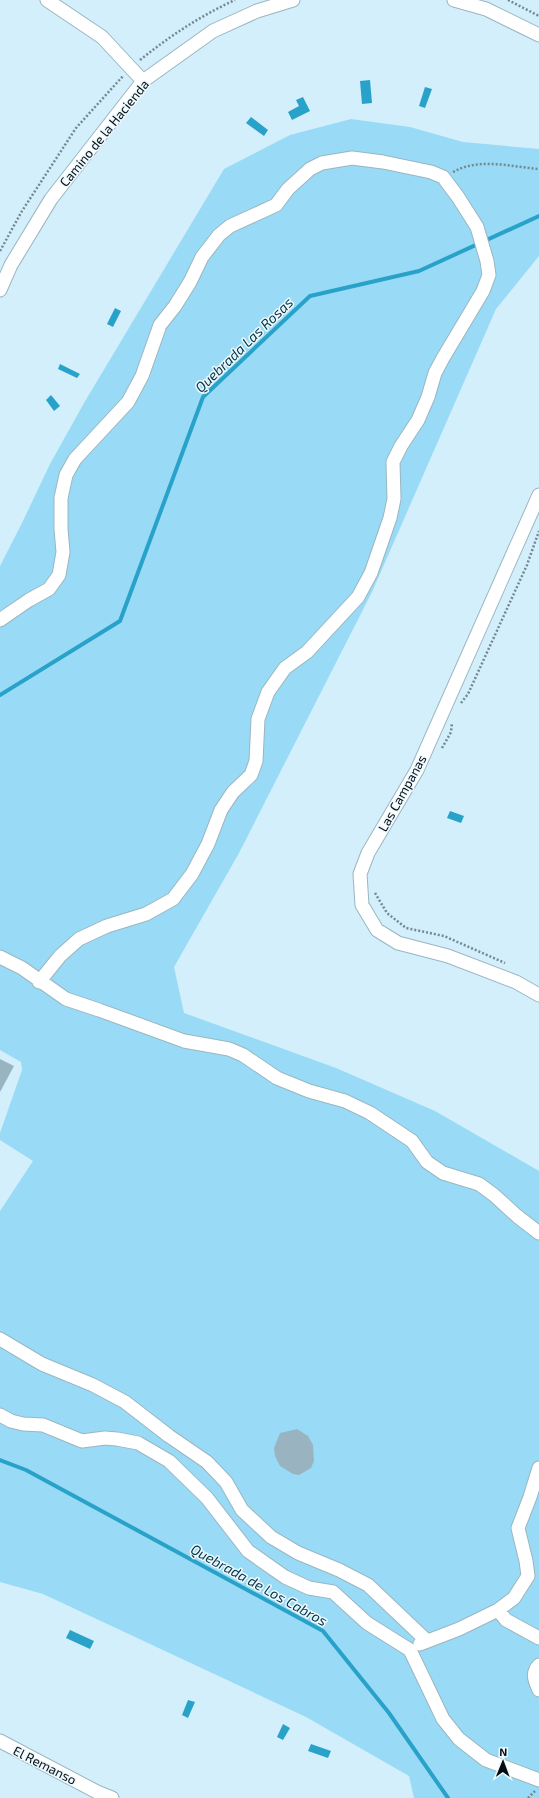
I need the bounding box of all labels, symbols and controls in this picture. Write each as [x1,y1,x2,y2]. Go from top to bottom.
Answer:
street label: Camino de la Hacienda [56,76,152,190]
water label: Quebrada Las Rosas [191,294,296,396]
street label: Las Campanas [374,752,430,834]
water label: Quebrada de Los Cabros [188,1540,331,1629]
street label: El Remanso [11,1742,79,1788]
north arrow [483,1742,523,1782]
text: N [499,1745,507,1758]

